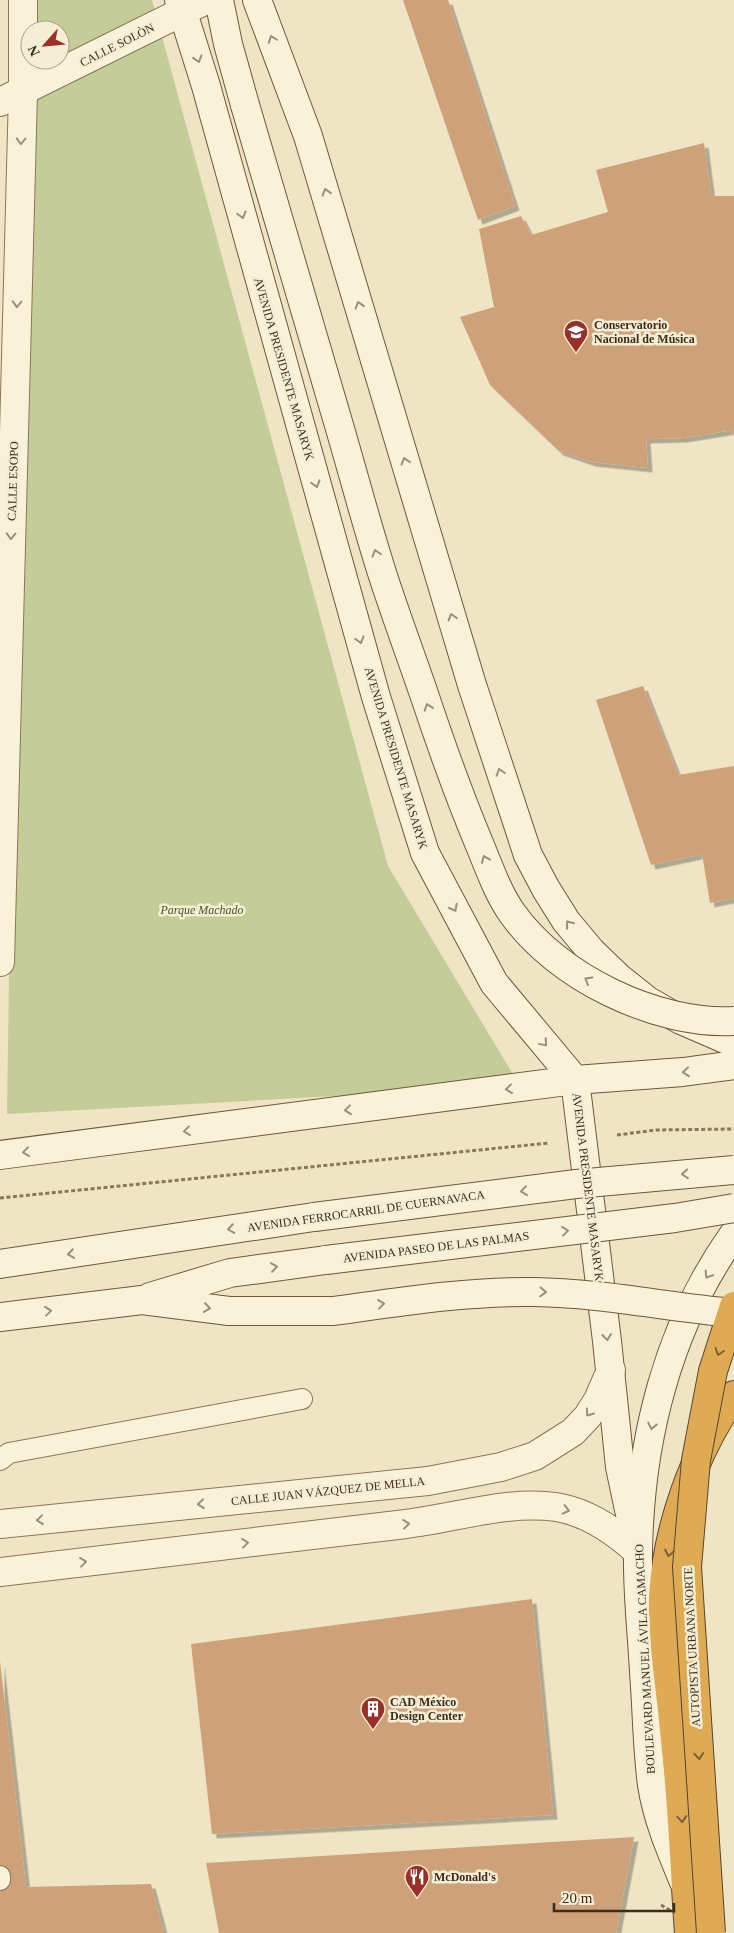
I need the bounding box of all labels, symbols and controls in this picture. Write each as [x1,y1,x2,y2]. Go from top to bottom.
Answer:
north arrow [20,20,70,70]
street label: CALLE SOLÒN [77,20,157,70]
one-way arrow [268,35,278,44]
text: N [25,43,43,59]
one-way arrow [192,54,202,62]
one-way arrow [16,138,27,146]
one-way arrow [321,189,331,197]
one-way arrow [236,211,246,219]
street label: AVENIDA PRESIDENTE MASARYK [251,276,317,462]
one-way arrow [12,300,22,308]
one-way arrow [355,302,365,310]
place label: Conservatorio Nacional de Música [594,318,695,346]
school or university icon: Conservatorio Nacional de Música [563,319,589,353]
street label: CALLE ESOPO [5,441,21,521]
one-way arrow [401,457,411,466]
one-way arrow [311,479,321,487]
one-way arrow [6,532,16,540]
one-way arrow [372,550,382,558]
one-way arrow [447,613,457,621]
one-way arrow [355,636,365,644]
street label: AVENIDA PRESIDENTE MASARYK [362,665,431,851]
one-way arrow [424,704,434,712]
one-way arrow [496,768,506,776]
one-way arrow [481,855,492,864]
park label: Parque Machado [159,903,244,917]
one-way arrow [448,903,458,912]
one-way arrow [566,920,575,930]
one-way arrow [585,977,594,987]
one-way arrow [538,1037,547,1046]
one-way arrow [681,1066,689,1077]
one-way arrow [505,1083,513,1094]
street label: AVENIDA PRESIDENTE MASARYK [569,1092,607,1282]
one-way arrow [344,1104,352,1115]
one-way arrow [183,1125,191,1136]
one-way arrow [22,1146,30,1157]
one-way arrow [681,1169,689,1180]
one-way arrow [519,1185,528,1195]
street label: AVENIDA FERROCARRIL DE CUERNAVACA [246,1187,486,1235]
one-way arrow [227,1224,236,1234]
one-way arrow [562,1226,570,1237]
street label: AVENIDA PASEO DE LAS PALMAS [342,1229,530,1265]
one-way arrow [66,1248,75,1258]
one-way arrow [270,1262,278,1273]
one-way arrow [705,1269,714,1278]
one-way arrow [539,1287,547,1298]
one-way arrow [377,1300,386,1310]
one-way arrow [203,1303,212,1313]
one-way arrow [45,1306,53,1317]
one-way arrow [601,1333,612,1341]
one-way arrow [715,1347,725,1356]
one-way arrow [586,1407,594,1416]
one-way arrow [647,1422,658,1431]
street label: CALLE JUAN VÁZQUEZ DE MELLA [230,1474,426,1508]
one-way arrow [197,1498,205,1509]
one-way arrow [562,1504,571,1515]
one-way arrow [35,1515,43,1526]
one-way arrow [402,1519,410,1530]
one-way arrow [241,1538,249,1549]
street label: BOULEVARD MANUEL ÁVILA CAMACHO [632,1543,658,1774]
one-way arrow [664,1548,674,1557]
one-way arrow [79,1557,87,1568]
street label: AUTOPISTA URBANA NORTE [681,1567,703,1727]
place label: CAD México Design Center [390,1695,464,1723]
building icon: CAD México Design Center [360,1696,386,1730]
one-way arrow [693,1752,704,1760]
one-way arrow [677,1815,688,1823]
restaurant icon: McDonald's [404,1864,430,1898]
place label: McDonald's [434,1870,496,1884]
scale bar [554,1880,674,1912]
text: 20 m [562,1890,593,1906]

